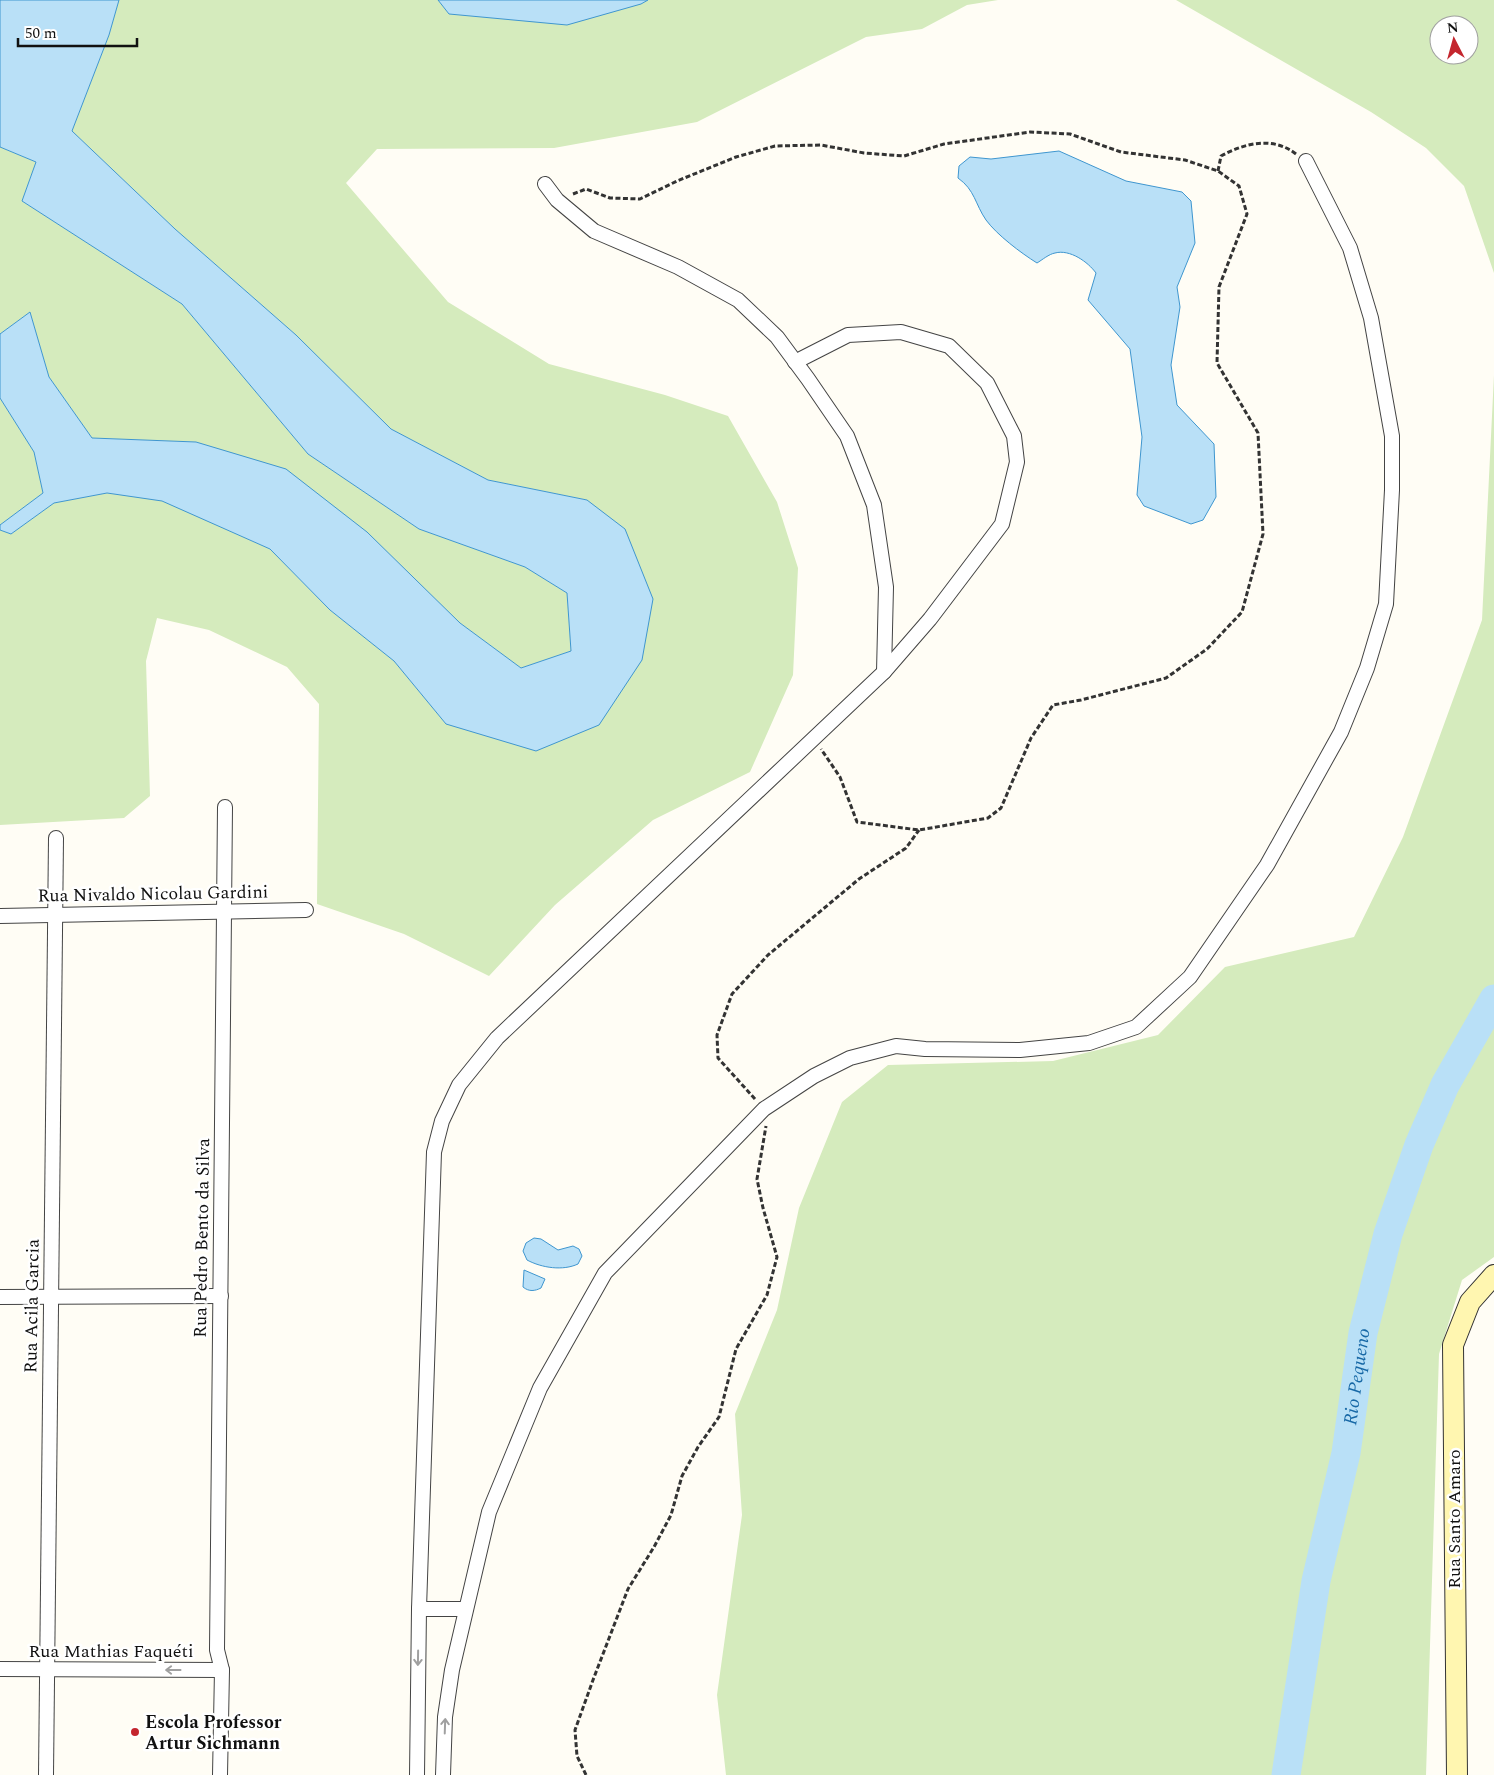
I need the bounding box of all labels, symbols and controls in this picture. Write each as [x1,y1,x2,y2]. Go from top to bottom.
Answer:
scale bar [18,15,136,47]
north arrow [1429,15,1479,65]
text: N [1446,17,1459,39]
text: 50 m [25,22,57,45]
street label: Rua Nivaldo Nicolau Gardini [37,878,269,910]
street label: Rua Pedro Bento da Silva [187,1138,217,1338]
street label: Rua Acila Garcia [17,1239,47,1373]
water label: Rio Pequeno [1336,1325,1378,1427]
street label: Rua Santo Amaro [1441,1449,1468,1589]
street label: Rua Mathias Faquéti [28,1638,194,1665]
one-way arrow [413,1650,423,1666]
one-way arrow [165,1665,182,1675]
place label: Escola Professor Artur Sichmann [145,1709,282,1757]
one-way arrow [440,1719,450,1735]
marker: Escola Professor Artur Sichmann [129,1726,141,1738]

